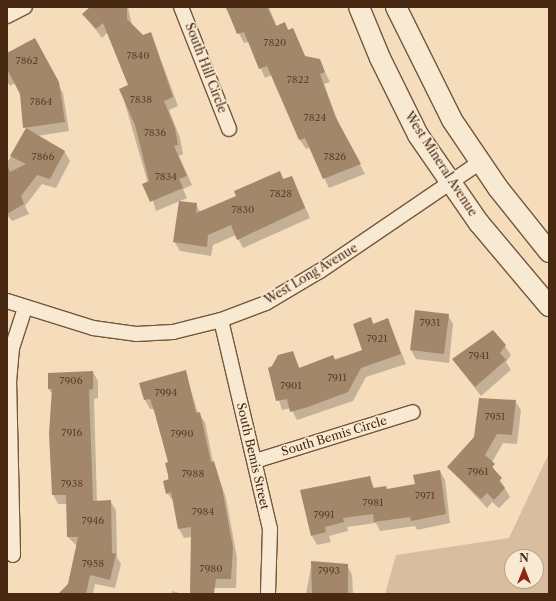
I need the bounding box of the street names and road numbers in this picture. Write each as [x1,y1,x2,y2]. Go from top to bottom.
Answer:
street label: South Hill Circle [182,21,230,115]
street label: West Mineral Avenue [402,109,480,219]
street label: West Long Avenue [262,240,360,308]
street label: South Bemis Street [234,401,272,511]
street label: South Bemis Circle [279,413,389,459]

